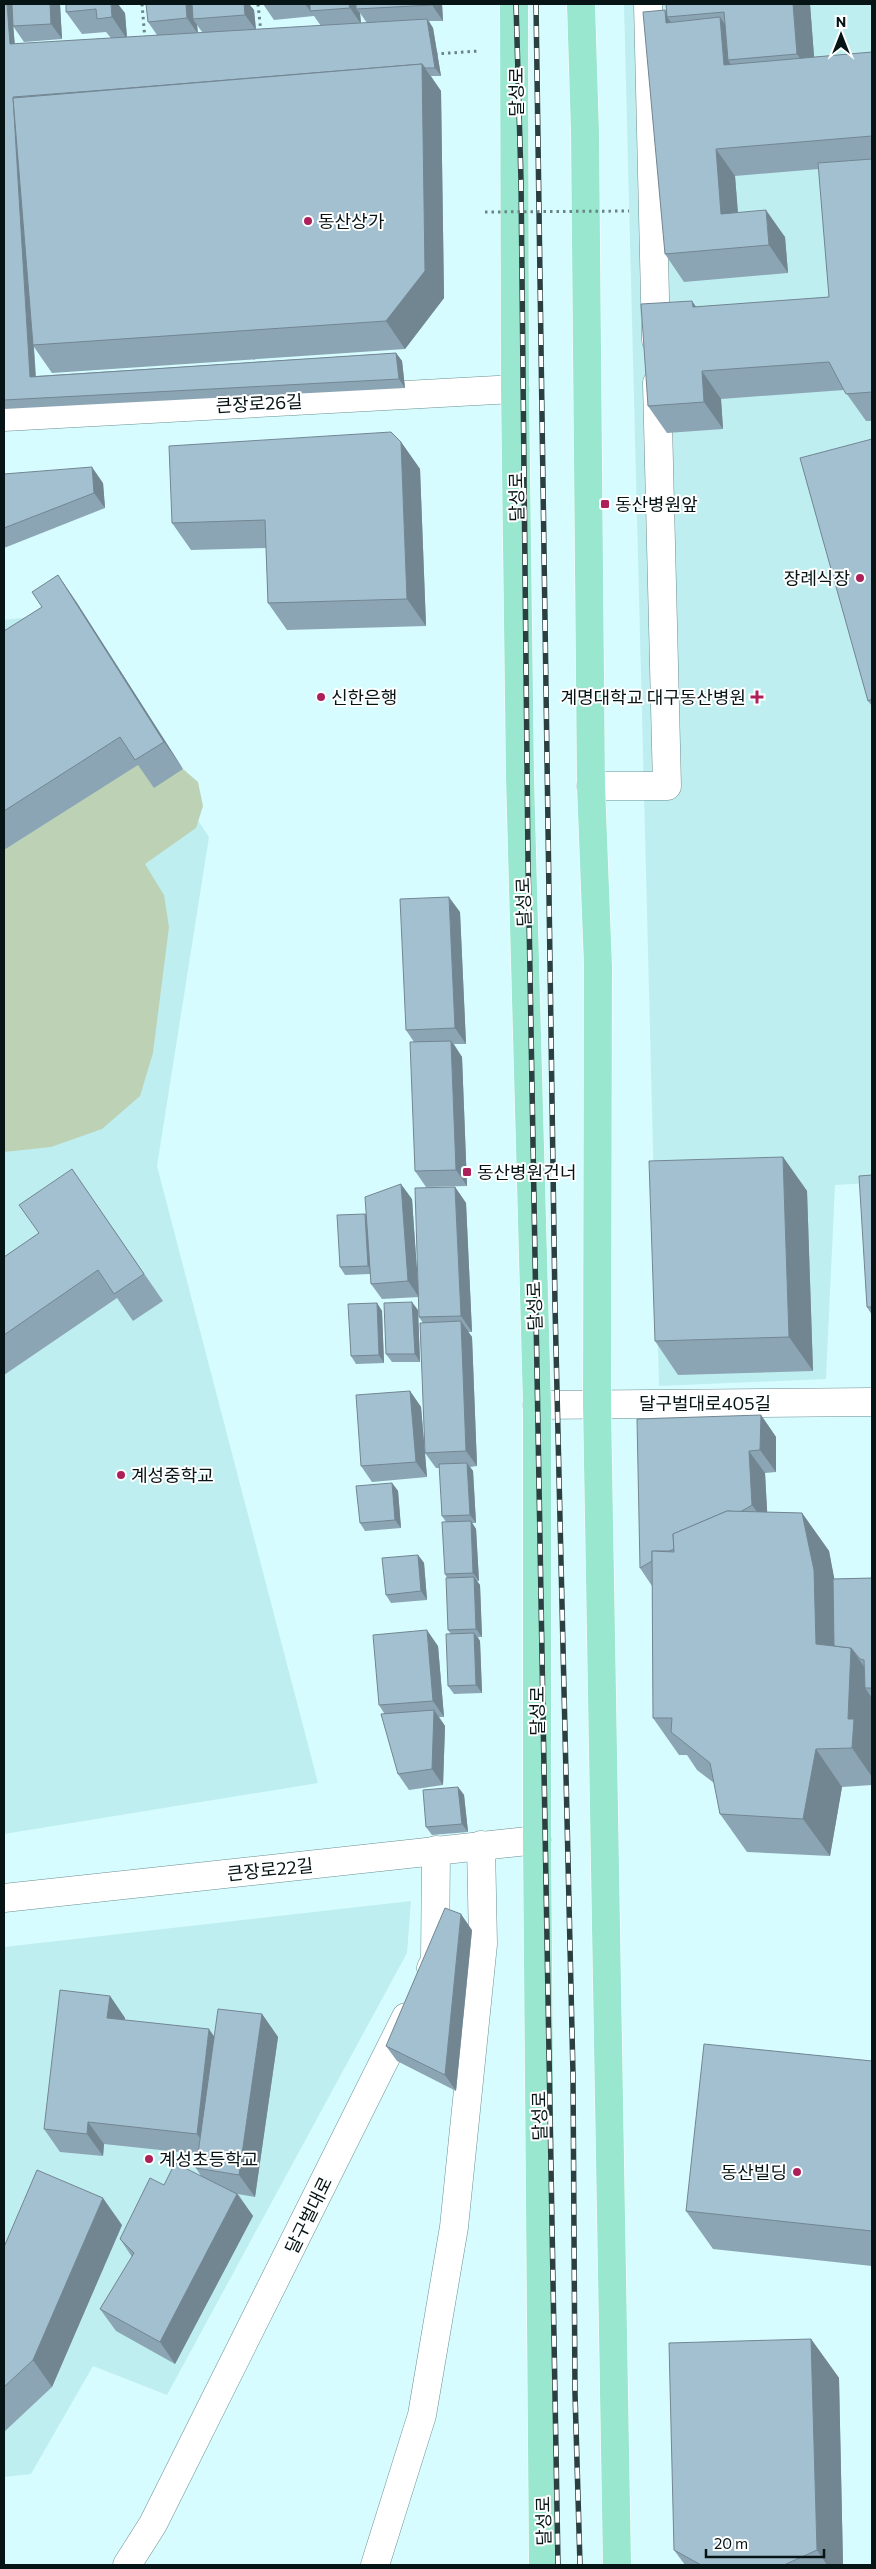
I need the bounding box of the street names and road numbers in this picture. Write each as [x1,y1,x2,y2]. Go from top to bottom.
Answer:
street label: 달성로 [505,67,527,117]
street label: 큰장로26길 [215,390,303,416]
street label: 달성로 [505,472,527,522]
street label: 달성로 [511,877,535,927]
street label: 달성로 [522,1281,546,1331]
street label: 달구벌대로405길 [639,1392,771,1414]
street label: 달성로 [526,1686,548,1736]
street label: 큰장로22길 [226,1854,314,1884]
street label: 달성로 [528,2091,550,2141]
street label: 달구벌대로 [280,2173,336,2257]
street label: 달성로 [532,2496,554,2546]

